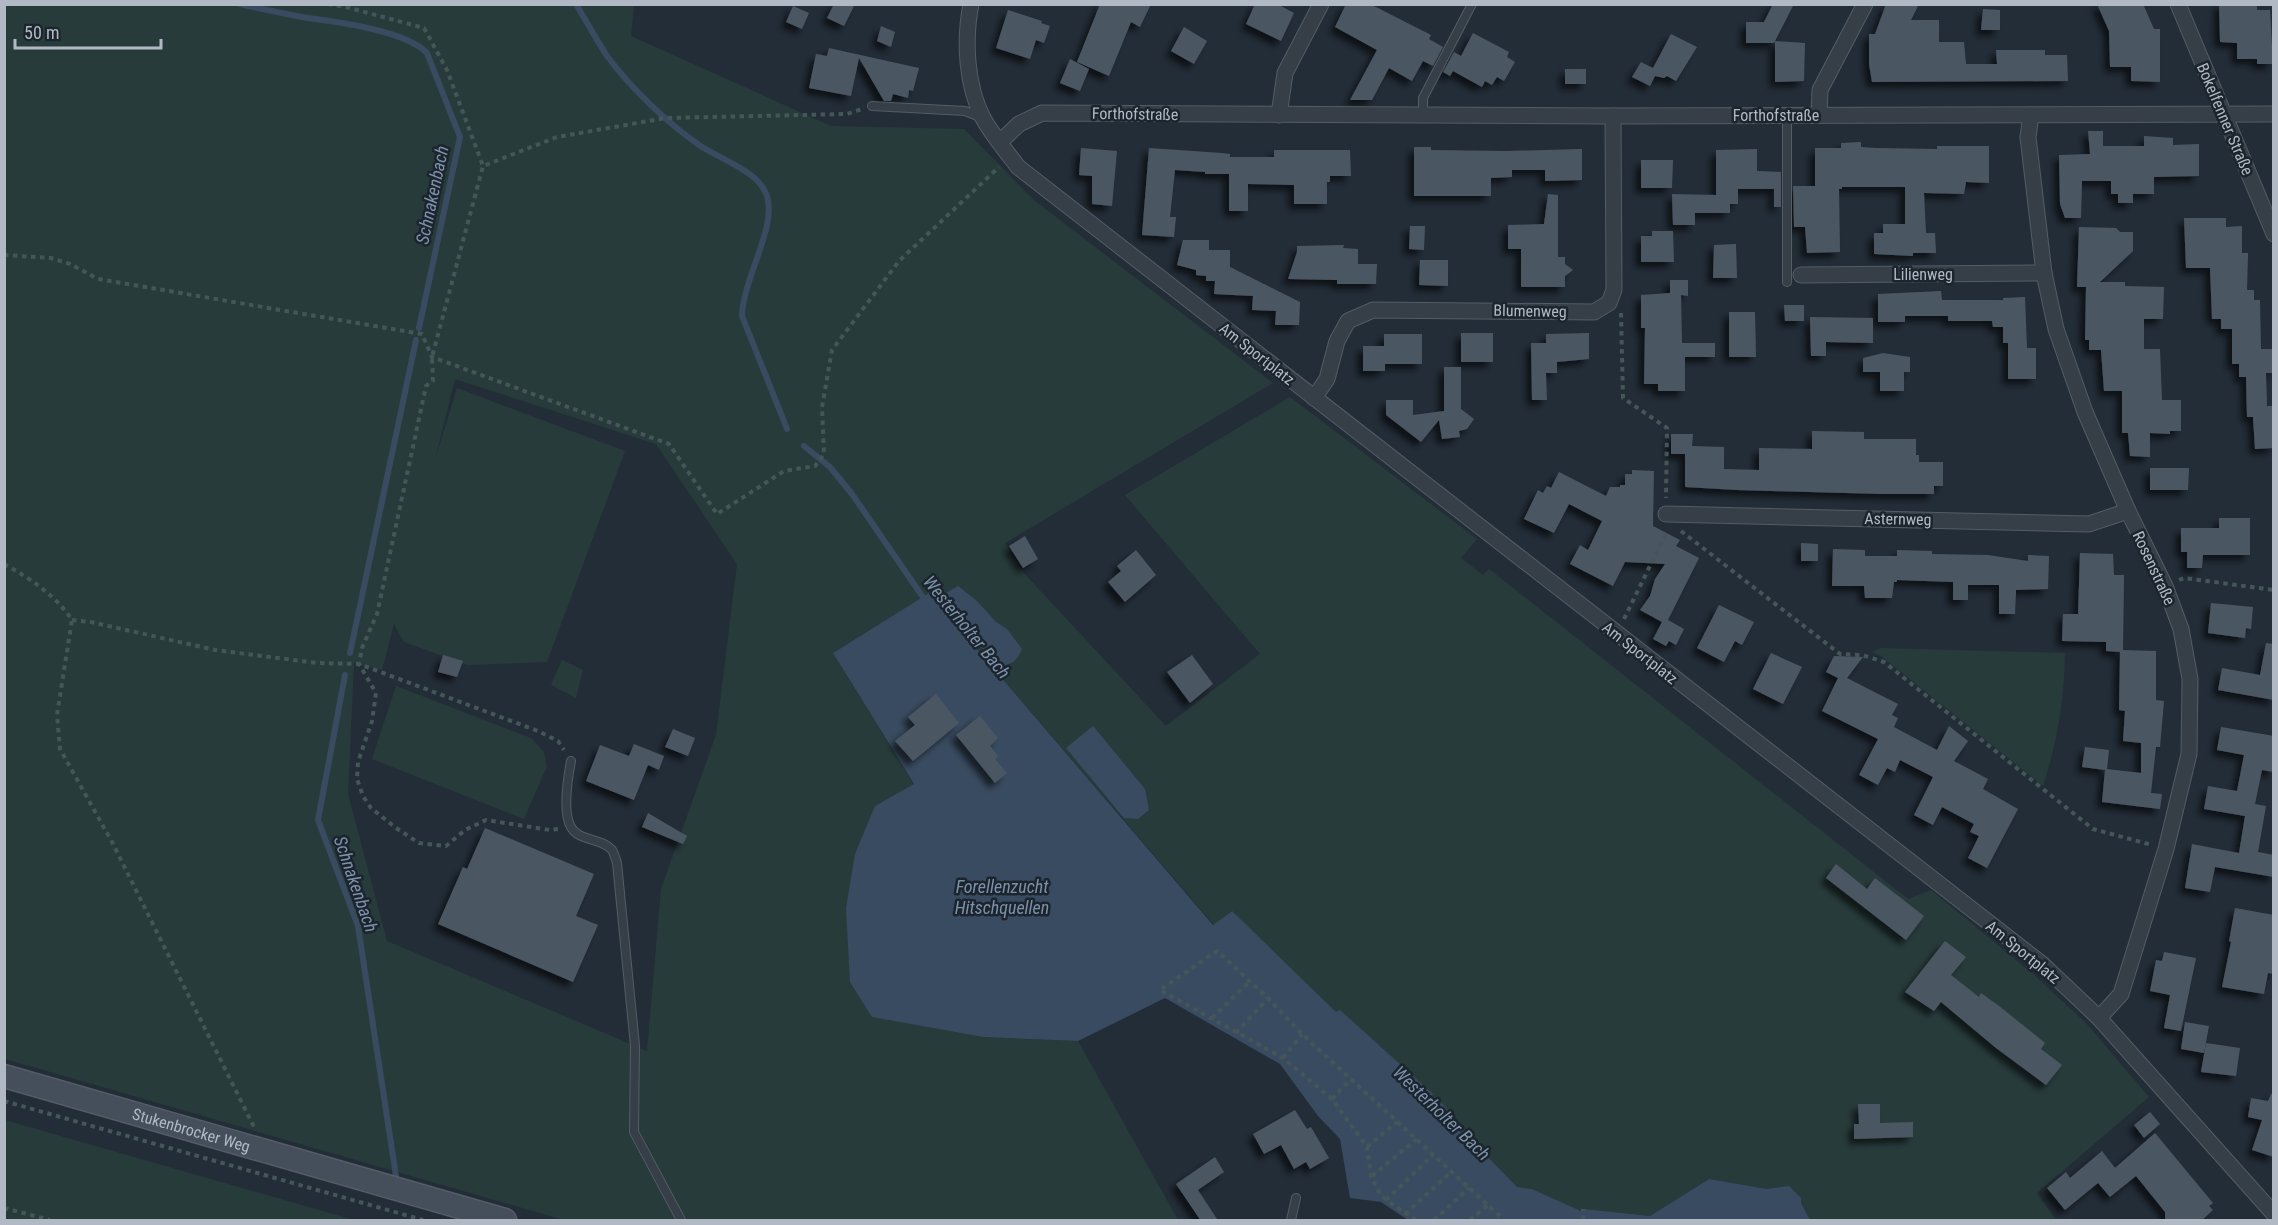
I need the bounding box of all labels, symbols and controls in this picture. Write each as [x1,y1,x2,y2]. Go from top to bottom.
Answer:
scale bar [15,12,160,50]
text: 50 m [24,22,59,43]
street label: Bokelfenner Straße [2193,60,2257,178]
street label: Forthofstraße [1092,104,1178,124]
street label: Forthofstraße [1733,106,1819,125]
water label: Schnakenbach [411,144,453,246]
street label: Lilienweg [1893,265,1953,284]
street label: Blumenweg [1493,301,1567,321]
street label: Am Sportplatz [1216,319,1298,389]
street label: Asternweg [1864,509,1932,529]
street label: Rosenstraße [2129,528,2179,608]
water label: Westerholter Bach [919,571,1015,683]
street label: Am Sportplatz [1599,618,1681,688]
water label: Schnakenbach [330,833,382,935]
water label: Forellenzucht Hitschquellen [955,876,1049,918]
street label: Am Sportplatz [1982,916,2064,988]
water label: Westerholter Bach [1389,1062,1495,1164]
street label: Stukenbrocker Weg [130,1104,252,1156]

